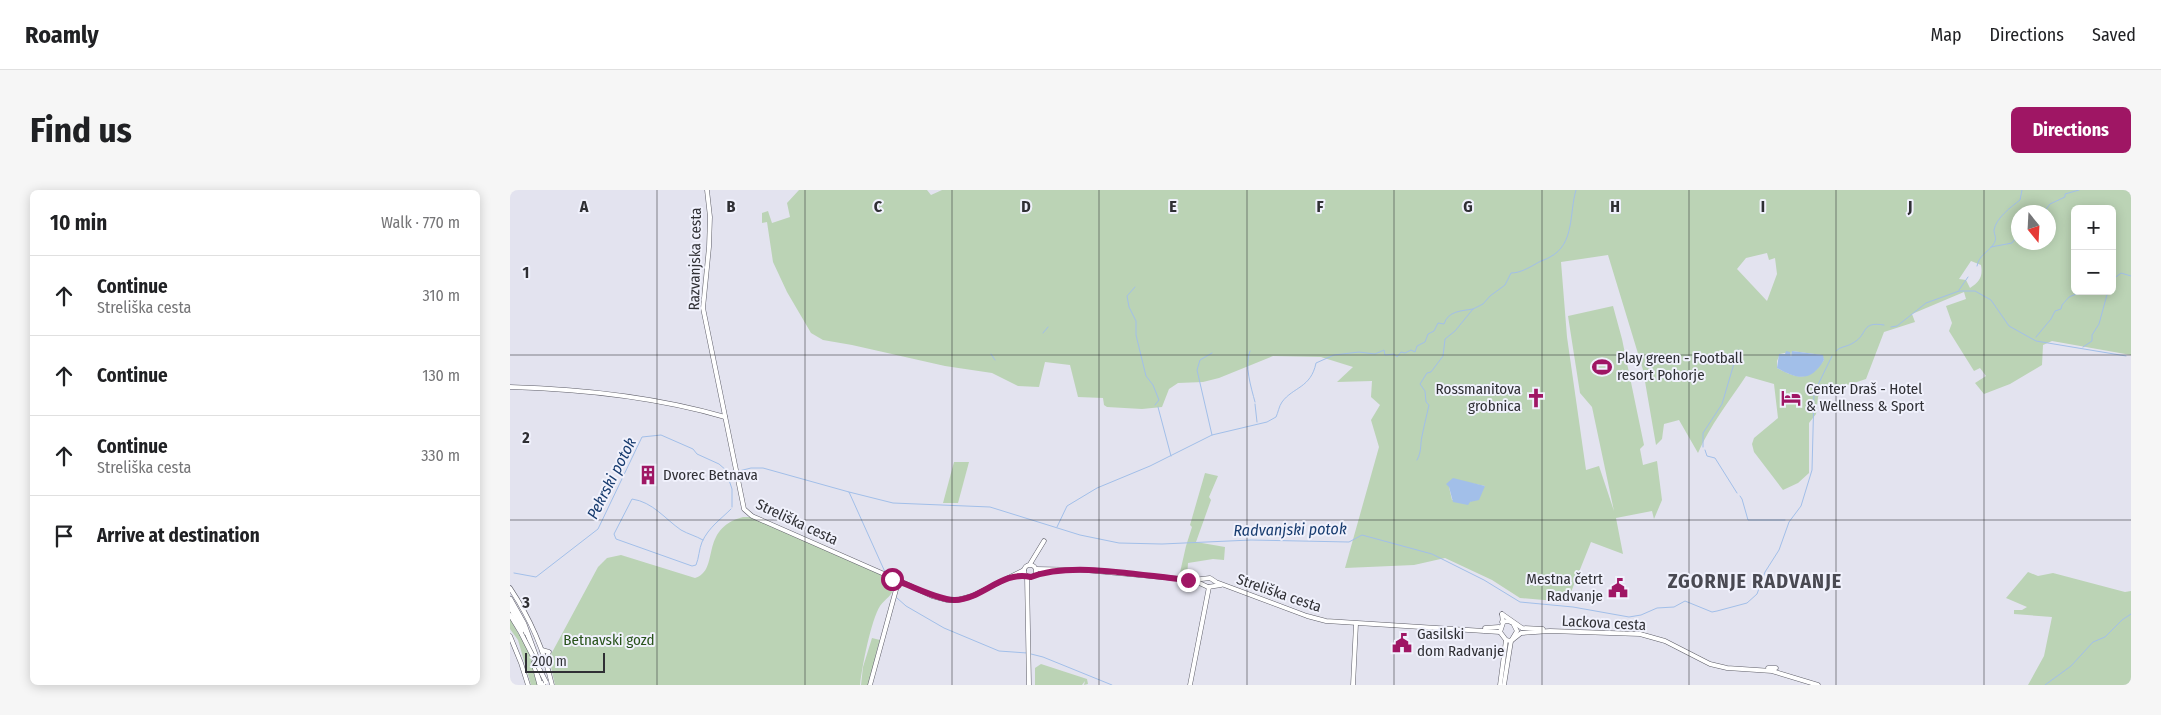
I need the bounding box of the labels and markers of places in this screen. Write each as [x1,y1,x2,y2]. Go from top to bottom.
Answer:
place label: Play green - Football resort Pohorje [1617,349,1743,384]
sports icon: Play green - Football resort Pohorje [1591,356,1613,378]
place label: Rossmanitova grobnica [1436,380,1521,415]
place label: Center Draš - Hotel & Wellness & Sport [1806,380,1924,415]
church icon: Rossmanitova grobnica [1525,387,1547,409]
hotel icon: Center Draš - Hotel & Wellness & Sport [1780,387,1802,409]
building icon: Dvorec Betnava [637,464,659,486]
place label: Dvorec Betnava [663,466,758,484]
place label: Mestna četrt Radvanje [1526,570,1603,605]
public building icon: Mestna četrt Radvanje [1607,577,1629,599]
place label: Gasilski dom Radvanje [1417,625,1504,660]
public building icon: Gasilski dom Radvanje [1391,632,1413,654]

